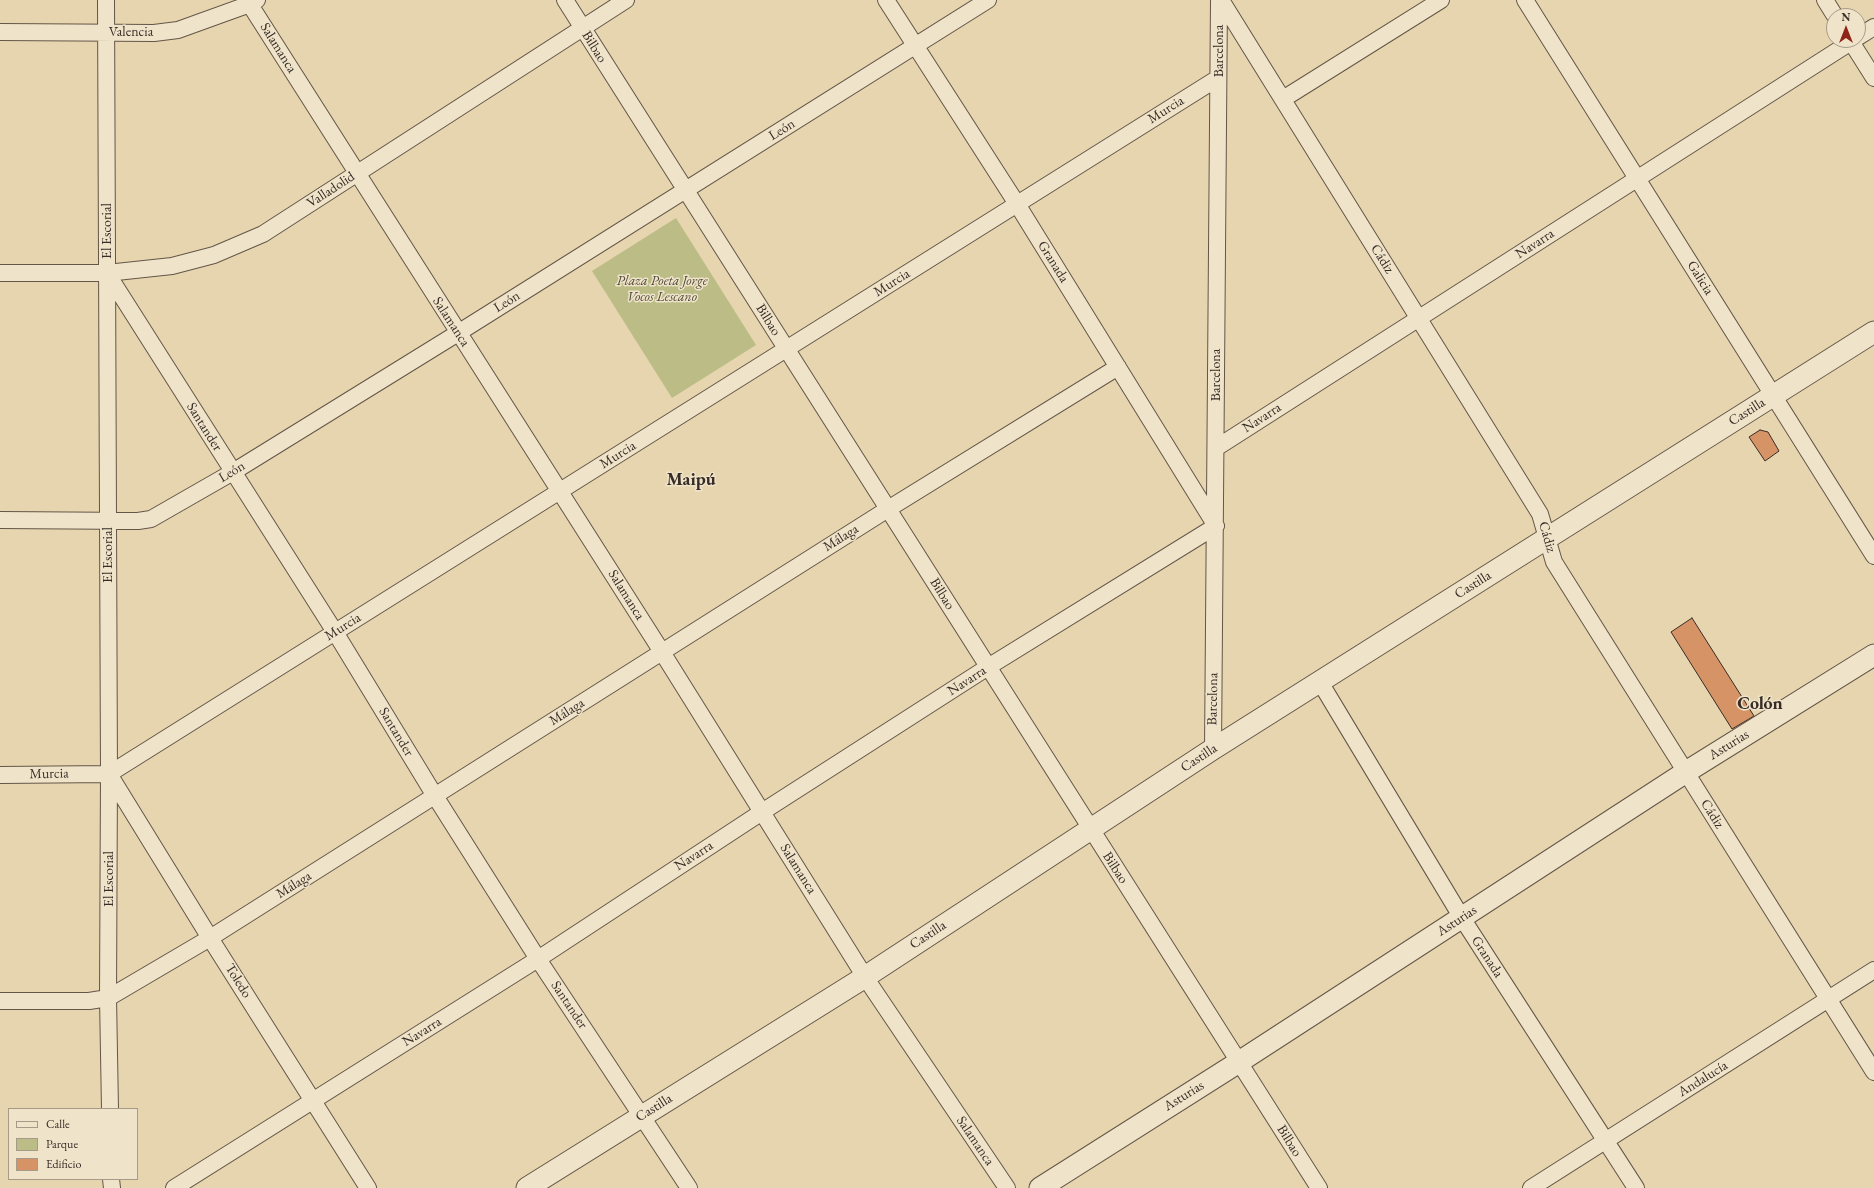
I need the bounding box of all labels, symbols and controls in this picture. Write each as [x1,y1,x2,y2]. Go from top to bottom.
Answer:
north arrow [1826,8,1866,48]
text: N [1842,10,1850,24]
street label: Salamanca [256,20,300,76]
street label: Valencia [109,24,153,40]
street label: Barcelona [1211,25,1227,77]
street label: Bilbao [578,28,610,66]
street label: Murcia [1145,92,1187,128]
street label: León [766,116,798,144]
street label: Valladolid [304,168,358,212]
street label: El Escorial [99,203,115,259]
street label: Navarra [1512,225,1558,263]
street label: Granada [1034,238,1072,286]
street label: Cádiz [1367,241,1397,277]
street label: Galicia [1683,258,1717,298]
street label: Murcia [871,265,913,301]
park label: Plaza Poeta Jorge Vocos Lescano [617,273,707,306]
street label: León [491,288,523,316]
street label: Salamanca [429,294,473,350]
street label: Bilbao [752,301,784,339]
street label: Barcelona [1208,349,1224,401]
street label: Castilla [1726,394,1768,430]
street label: Navarra [1239,399,1285,437]
street label: Santander [183,400,225,454]
street label: Murcia [597,437,639,473]
street label: León [216,458,248,486]
district label: Maipú [666,469,716,491]
street label: Cádiz [1535,520,1559,554]
street label: Málaga [820,521,862,555]
street label: El Escorial [100,527,116,583]
street label: Salamanca [604,567,648,623]
street label: Castilla [1452,567,1494,603]
street label: Bilbao [926,575,958,613]
street label: Murcia [322,609,364,645]
street label: Navarra [944,662,990,700]
street label: Barcelona [1204,673,1222,725]
district label: Colón [1737,693,1783,715]
street label: Málaga [546,695,588,729]
street label: Santander [375,704,417,760]
street label: Asturias [1706,726,1752,764]
street label: Castilla [1178,740,1220,776]
street label: Murcia [29,765,69,783]
street label: Cádiz [1697,796,1727,832]
street label: Navarra [671,837,717,875]
street label: Salamanca [776,841,820,897]
street label: Bilbao [1099,849,1131,887]
street label: El Escorial [101,851,117,907]
street label: Málaga [273,868,315,902]
street label: Asturias [1434,902,1480,940]
street label: Castilla [907,917,949,953]
street label: Granada [1467,933,1507,981]
street label: Toledo [221,961,255,1001]
street label: Santander [547,978,591,1032]
street label: Navarra [399,1014,445,1050]
street label: Andalucía [1675,1057,1731,1101]
street label: Asturias [1161,1077,1207,1115]
street label: Castilla [633,1090,675,1126]
legend [8,1108,138,1180]
street label: Salamanca [952,1113,998,1169]
text: Calle [46,1116,70,1132]
street label: Bilbao [1273,1122,1305,1160]
text: Parque [46,1136,78,1152]
text: Edificio [46,1156,81,1172]

